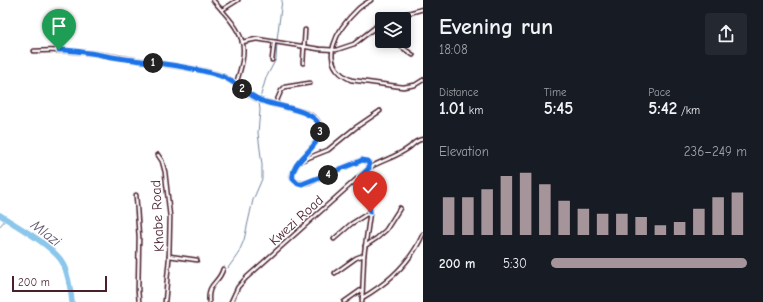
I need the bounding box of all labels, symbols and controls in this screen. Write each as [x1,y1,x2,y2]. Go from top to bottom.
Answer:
pin [42,9,76,50]
map controls [375,12,411,48]
button: layers [375,12,411,48]
button: share [705,13,747,55]
text: Evening run [439,14,553,40]
icon: arrive [48,15,70,37]
text: 18:08 [439,42,468,57]
pin: 1 [143,53,163,73]
text: 1 [151,56,155,69]
pin: 2 [232,79,252,99]
text: 2 [239,82,245,95]
text: Distance [439,86,478,99]
text: Time [544,86,567,99]
text: Pace [648,86,671,99]
text: 1.01 [439,99,465,118]
text: 5:45 [544,99,573,118]
text: 5:42 [648,99,677,118]
text: km [465,104,483,117]
text: /km [677,104,700,117]
pin: 3 [310,122,330,142]
text: 3 [317,125,323,138]
text: Elevation [439,144,489,159]
text: 236–249 m [684,144,747,159]
pin: 4 [318,165,338,185]
text: 4 [325,168,331,181]
pin [353,171,387,212]
icon: check [359,177,381,199]
street label: Khabe Road [147,180,168,252]
street label: Kwezi Road [266,192,327,249]
water label: Mlazi [26,215,65,251]
text: 200 m [439,256,475,271]
text: 5:30 [503,256,527,271]
scale bar [12,274,107,293]
text: 200 m [18,276,50,289]

